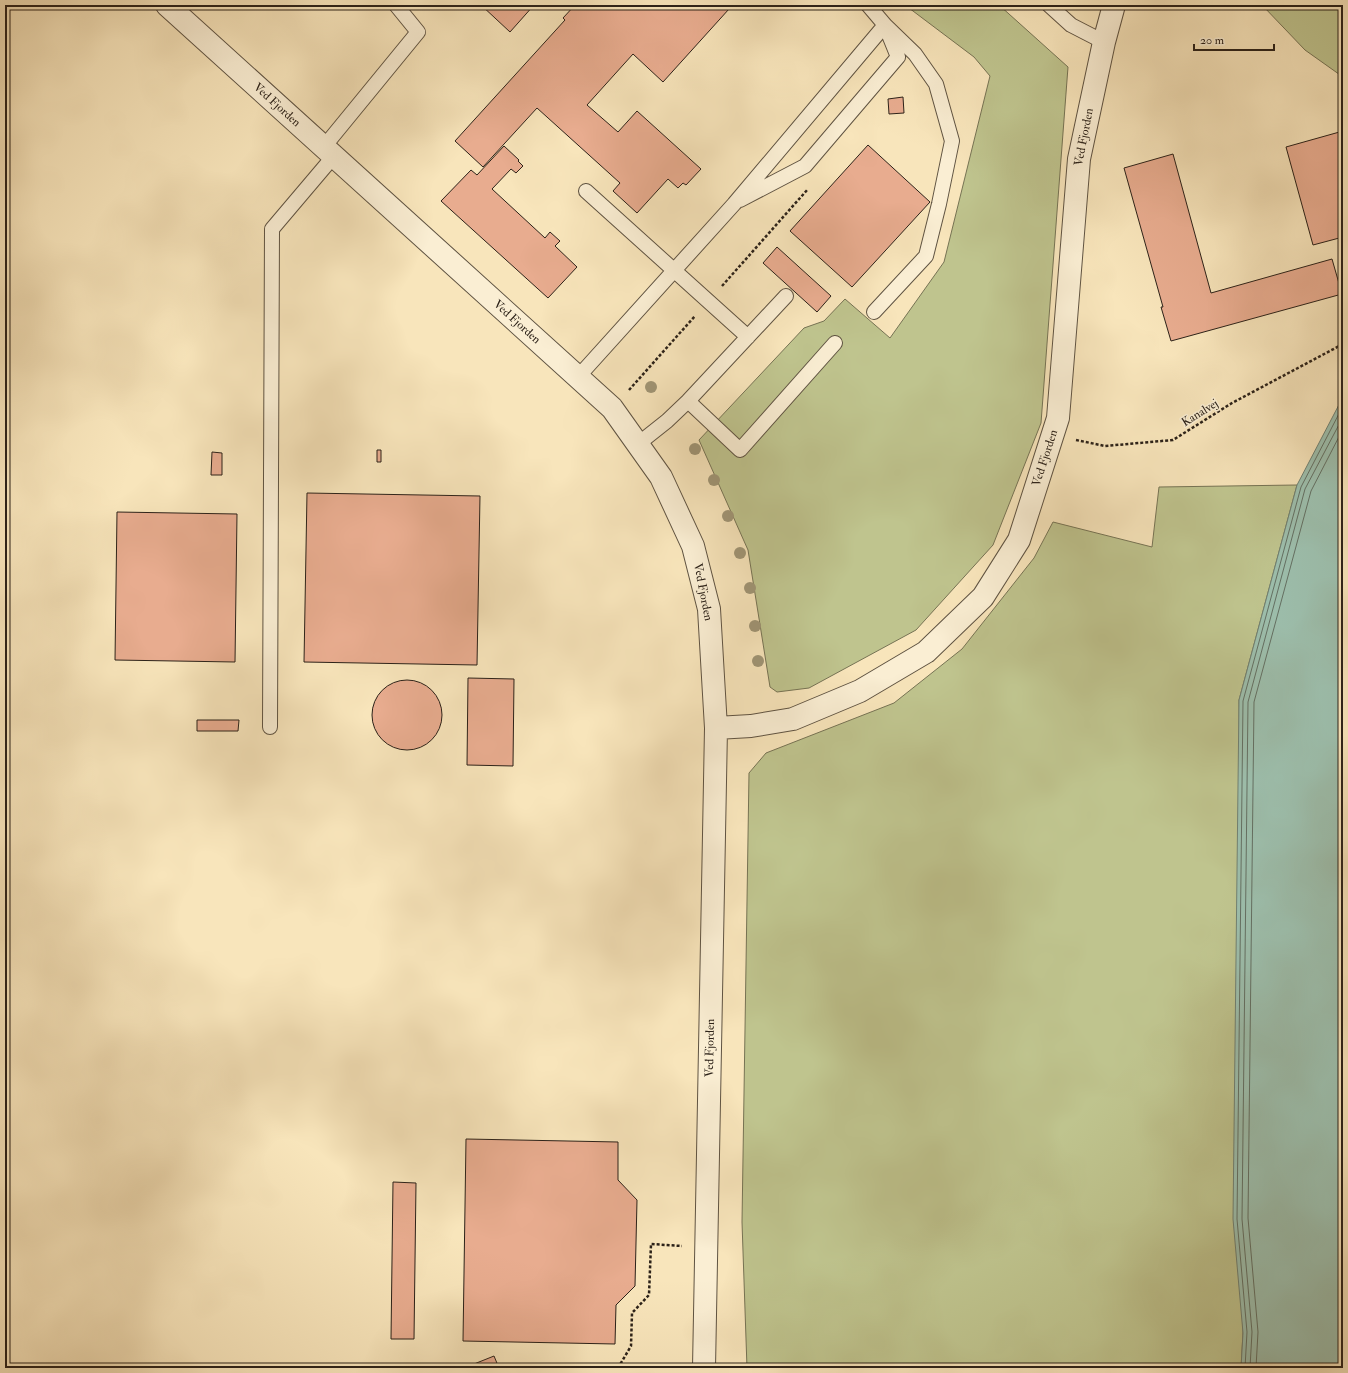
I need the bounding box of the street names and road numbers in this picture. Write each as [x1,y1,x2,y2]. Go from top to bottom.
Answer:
street label: Ved Fjorden [250,80,304,130]
street label: Ved Fjorden [1071,107,1097,167]
street label: Ved Fjorden [490,297,544,347]
street label: Kanalvej [1179,396,1221,430]
street label: Ved Fjorden [1029,428,1061,488]
street label: Ved Fjorden [690,562,716,622]
street label: Ved Fjorden [702,1019,718,1077]

